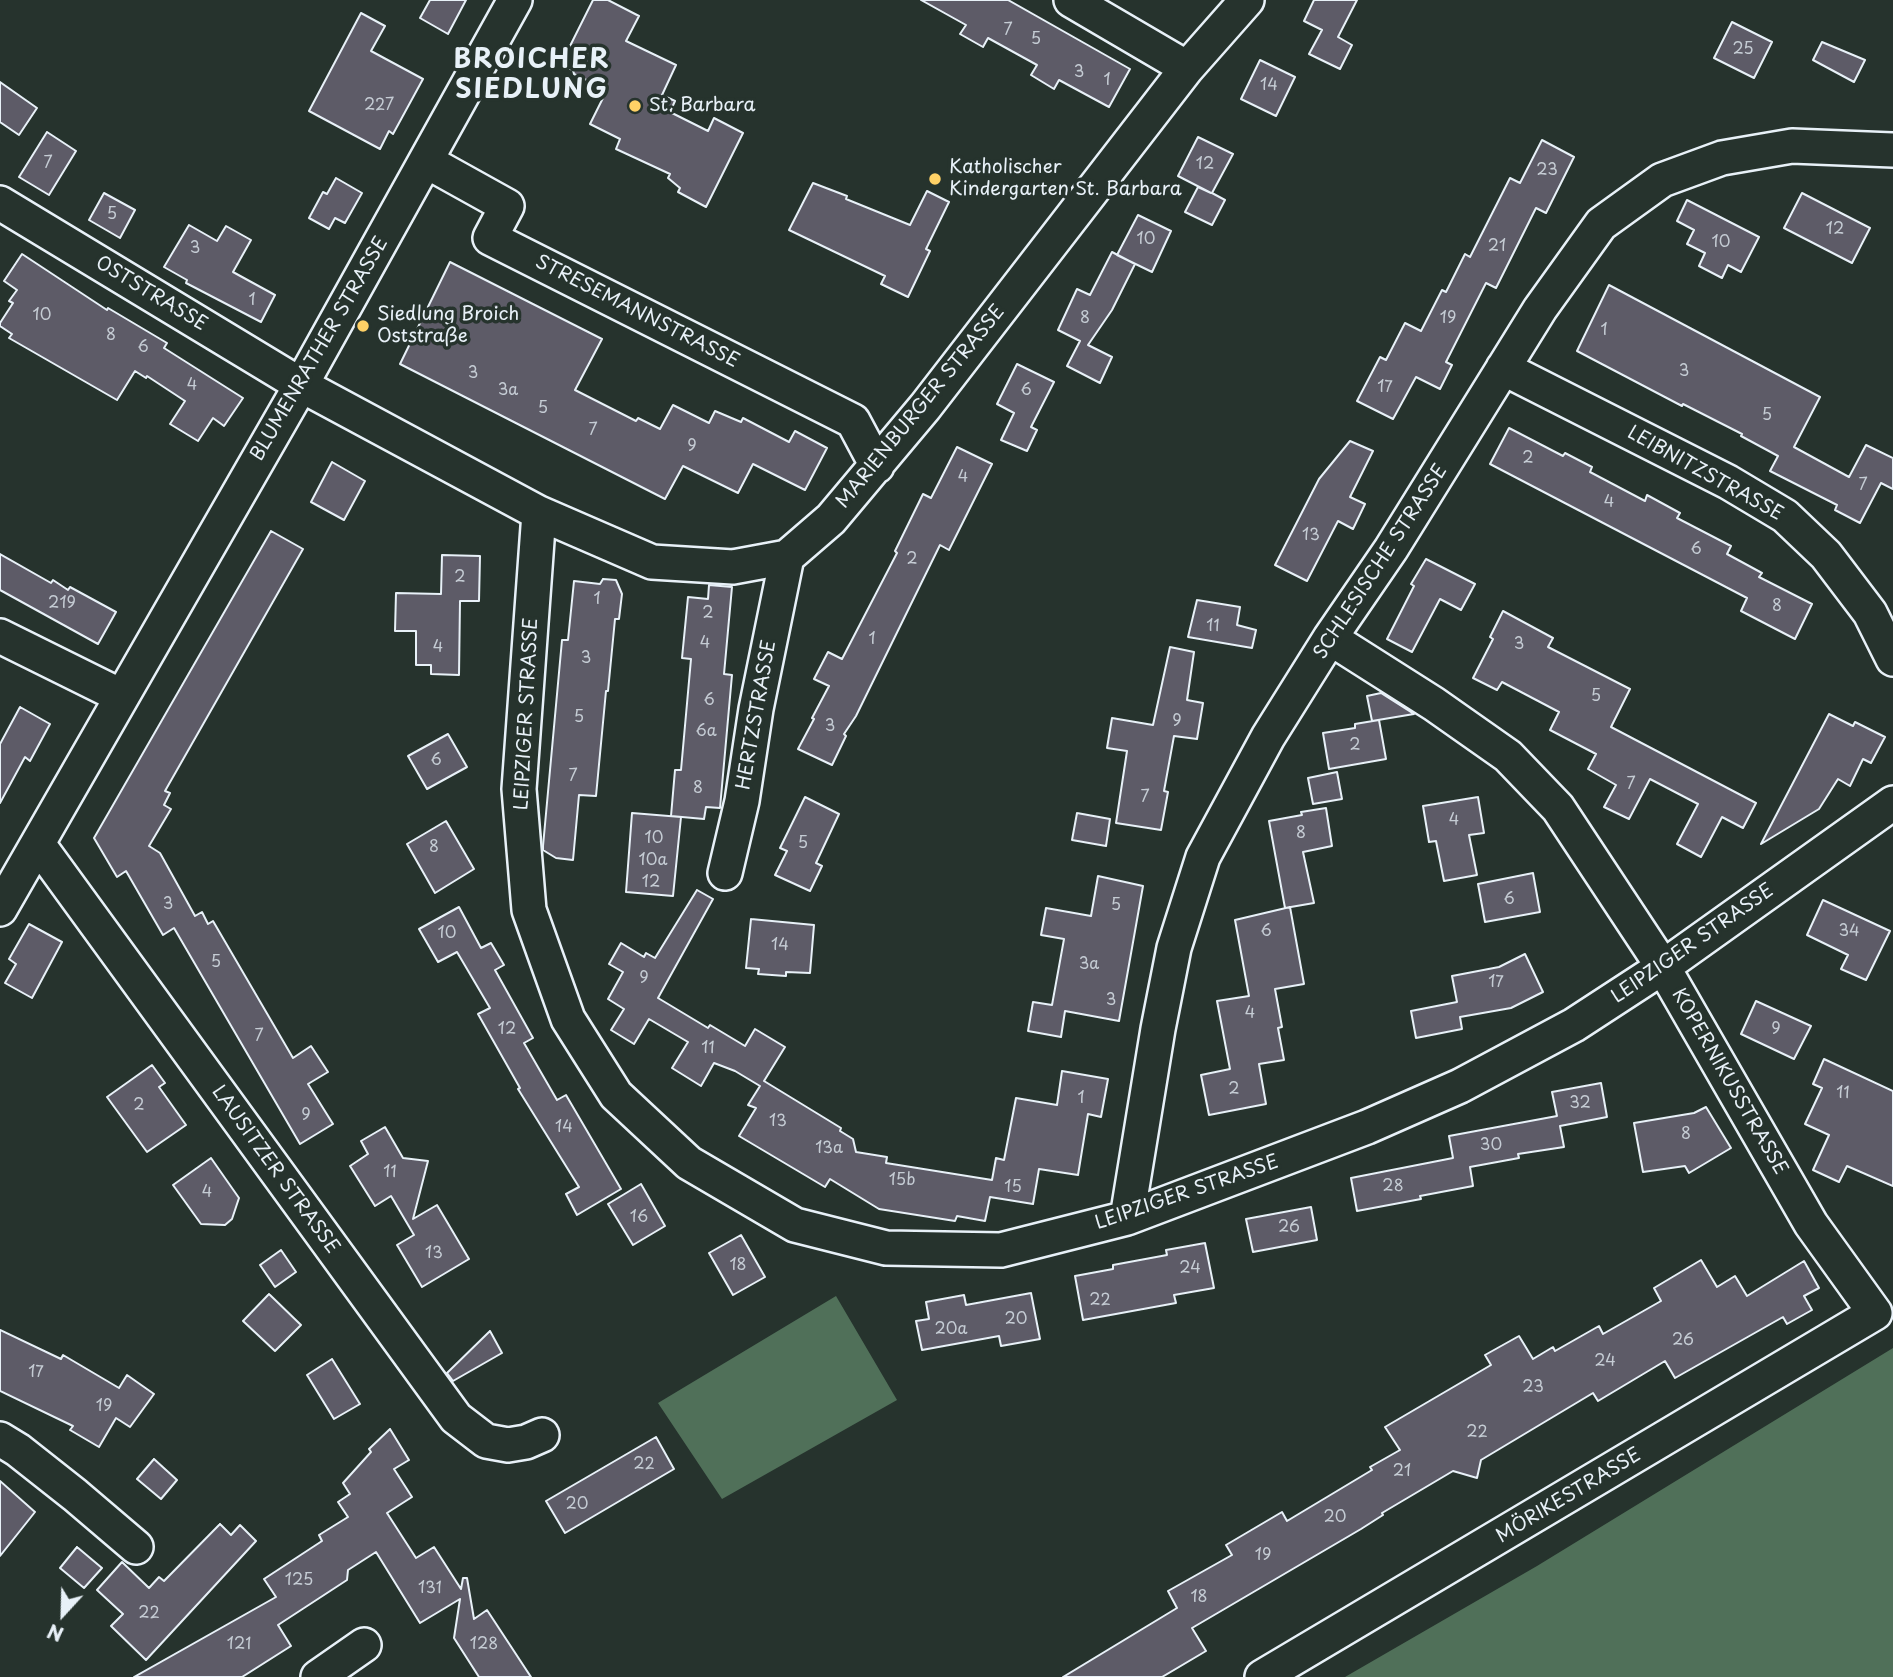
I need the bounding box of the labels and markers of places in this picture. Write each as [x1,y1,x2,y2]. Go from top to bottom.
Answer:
place label: St. Barbara [649,95,756,117]
marker: St. Barbara [627,98,643,114]
place label: Katholischer Kindergarten St. Barbara [949,157,1182,201]
marker: Katholischer Kindergarten St. Barbara [927,171,943,187]
place label: Siedlung Broich Oststraße [377,304,519,348]
marker: Siedlung Broich Oststraße [355,318,371,334]

